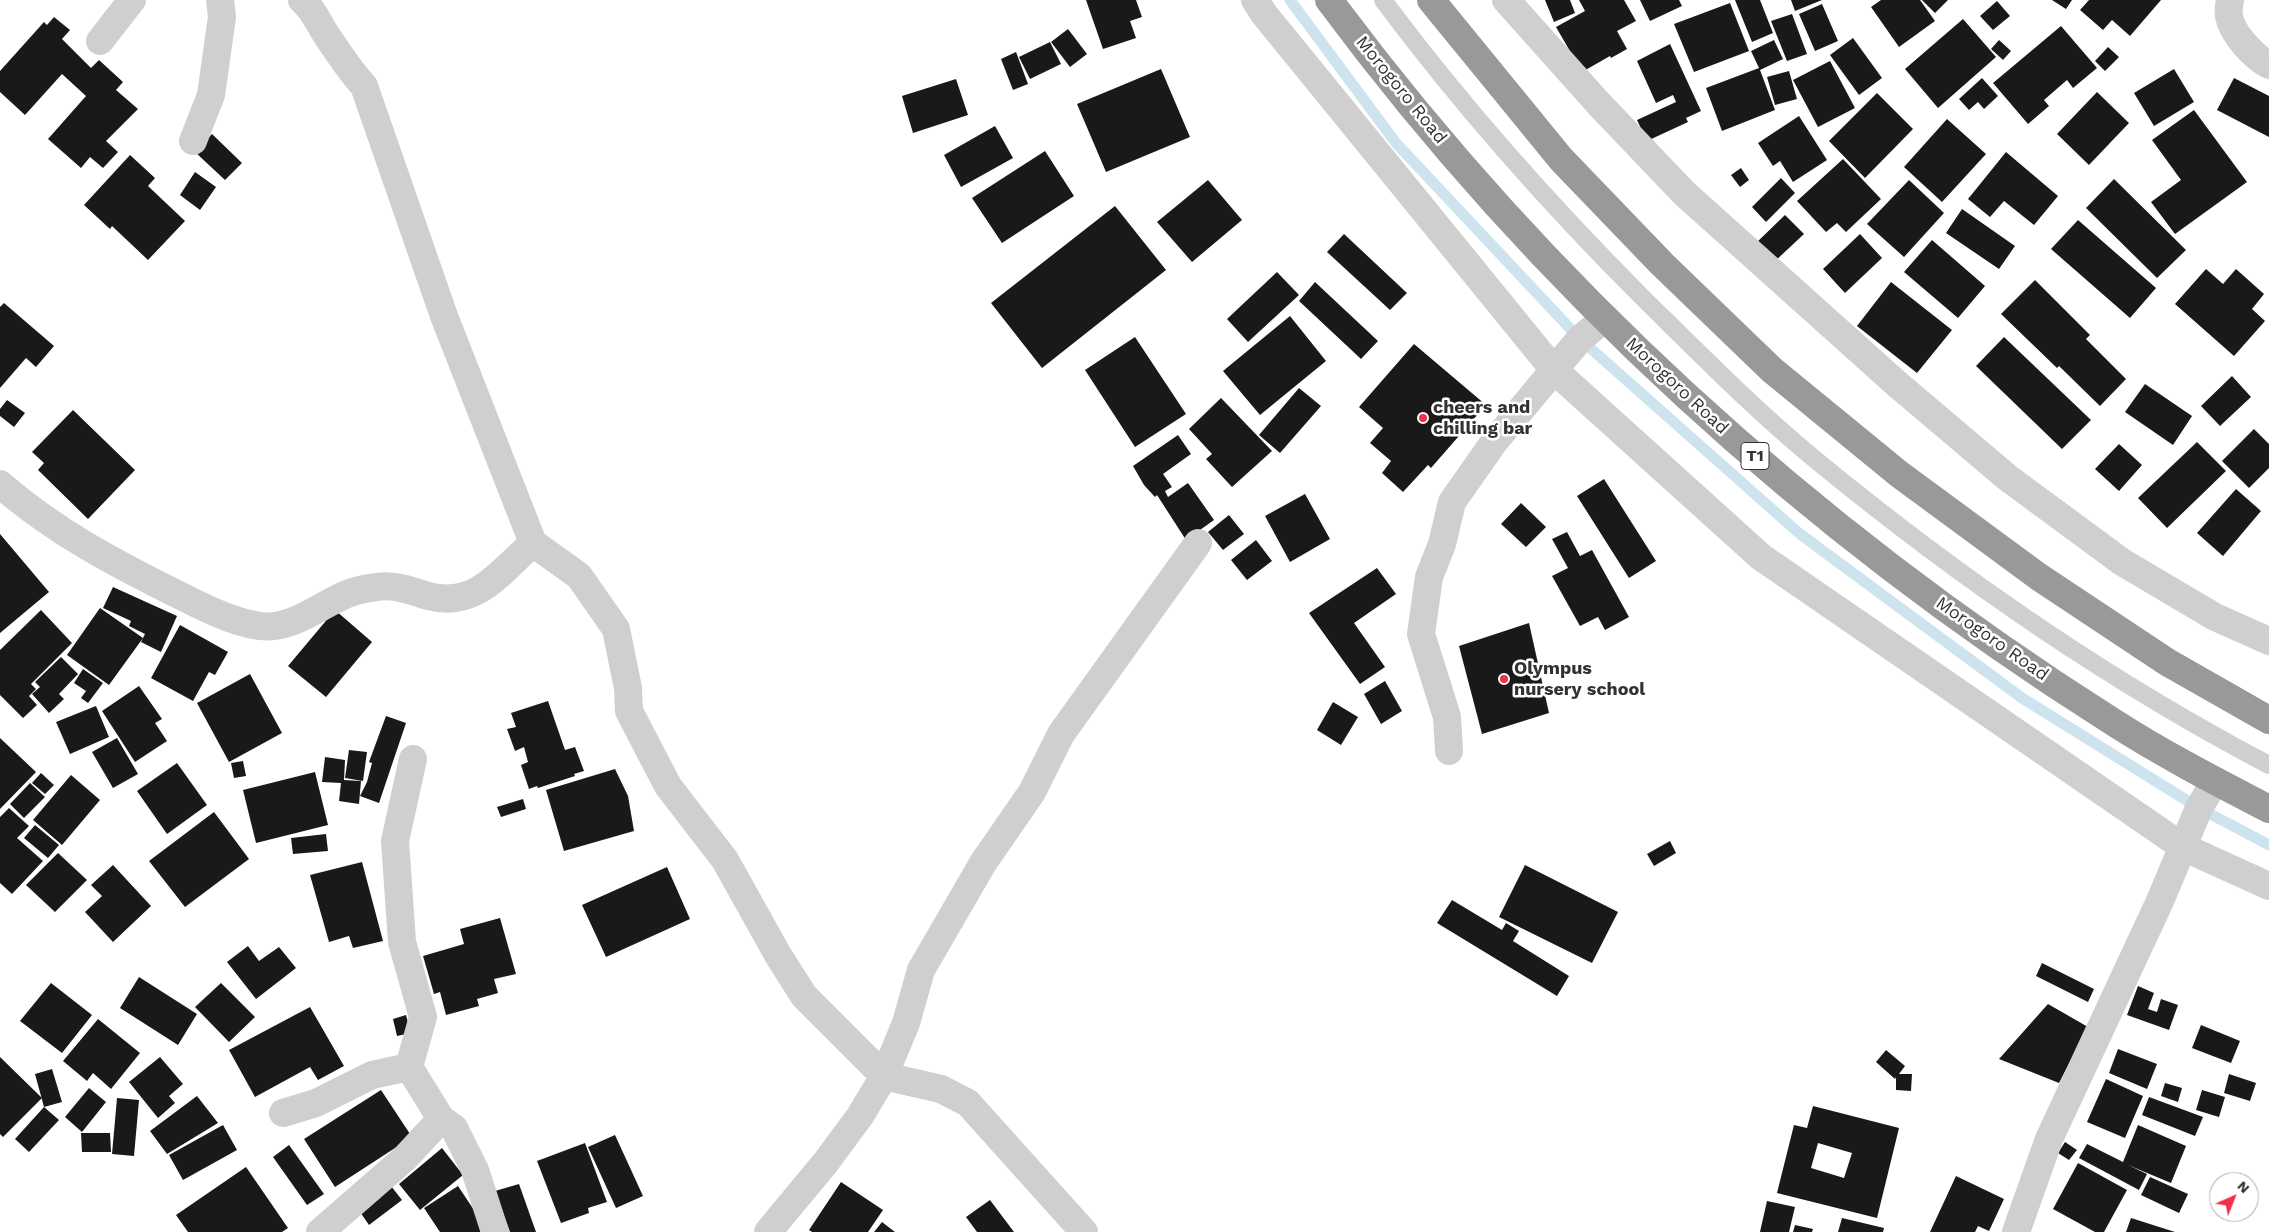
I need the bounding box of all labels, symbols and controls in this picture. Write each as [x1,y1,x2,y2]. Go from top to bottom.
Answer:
street label: Morogoro Road [1351,32,1451,148]
street label: Morogoro Road [1621,333,1733,439]
place label: cheers and chilling bar [1433,397,1532,439]
marker: cheers and chilling bar [1417,412,1429,424]
road number: T1 [1741,442,1769,470]
street label: Morogoro Road [1932,592,2052,686]
place label: Olympus nursery school [1514,658,1645,701]
marker: Olympus nursery school [1498,673,1510,685]
north arrow [2209,1172,2259,1222]
text: N [2234,1178,2253,1196]

